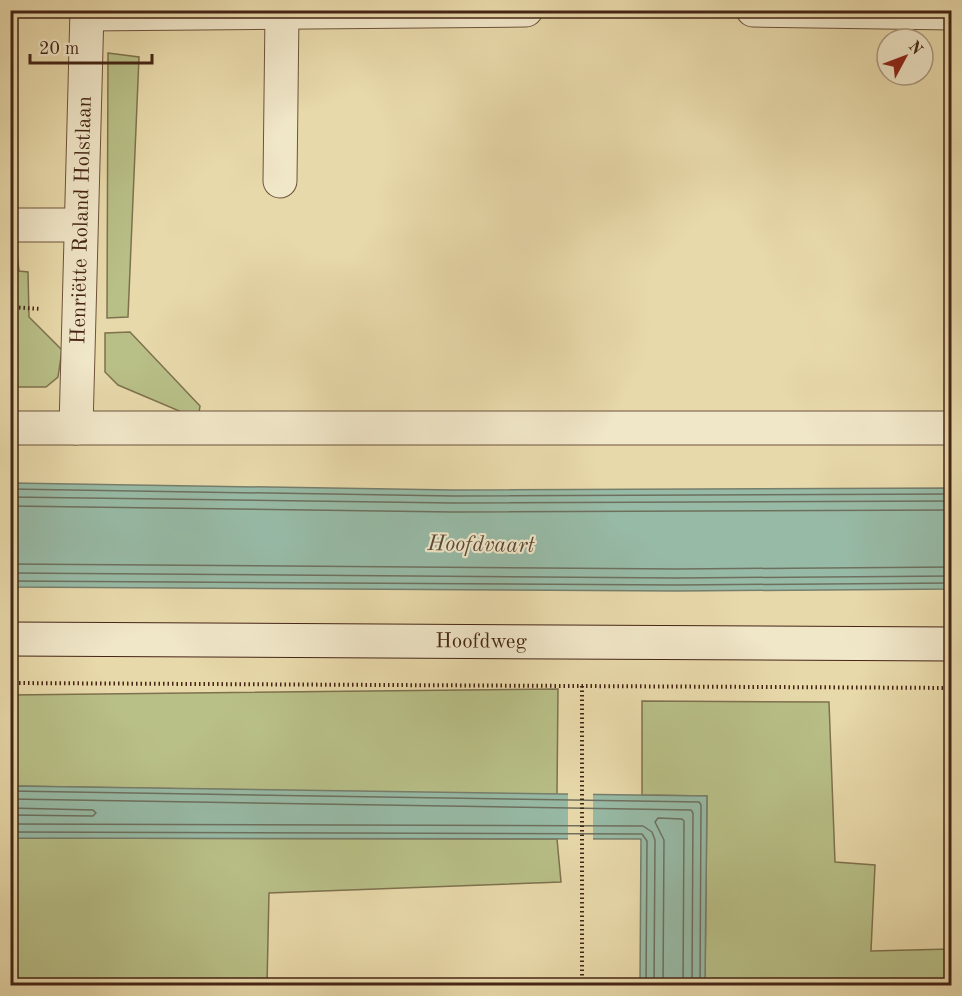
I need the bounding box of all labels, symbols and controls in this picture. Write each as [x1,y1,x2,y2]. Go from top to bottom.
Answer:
scale bar [30,27,152,65]
north arrow [875,27,935,87]
text: N [905,39,925,59]
text: 20 m [39,40,79,58]
street label: Henriëtte Roland Holstlaan [68,96,95,345]
water label: Hoofdvaart [426,533,536,557]
street label: Hoofdweg [435,631,528,652]

